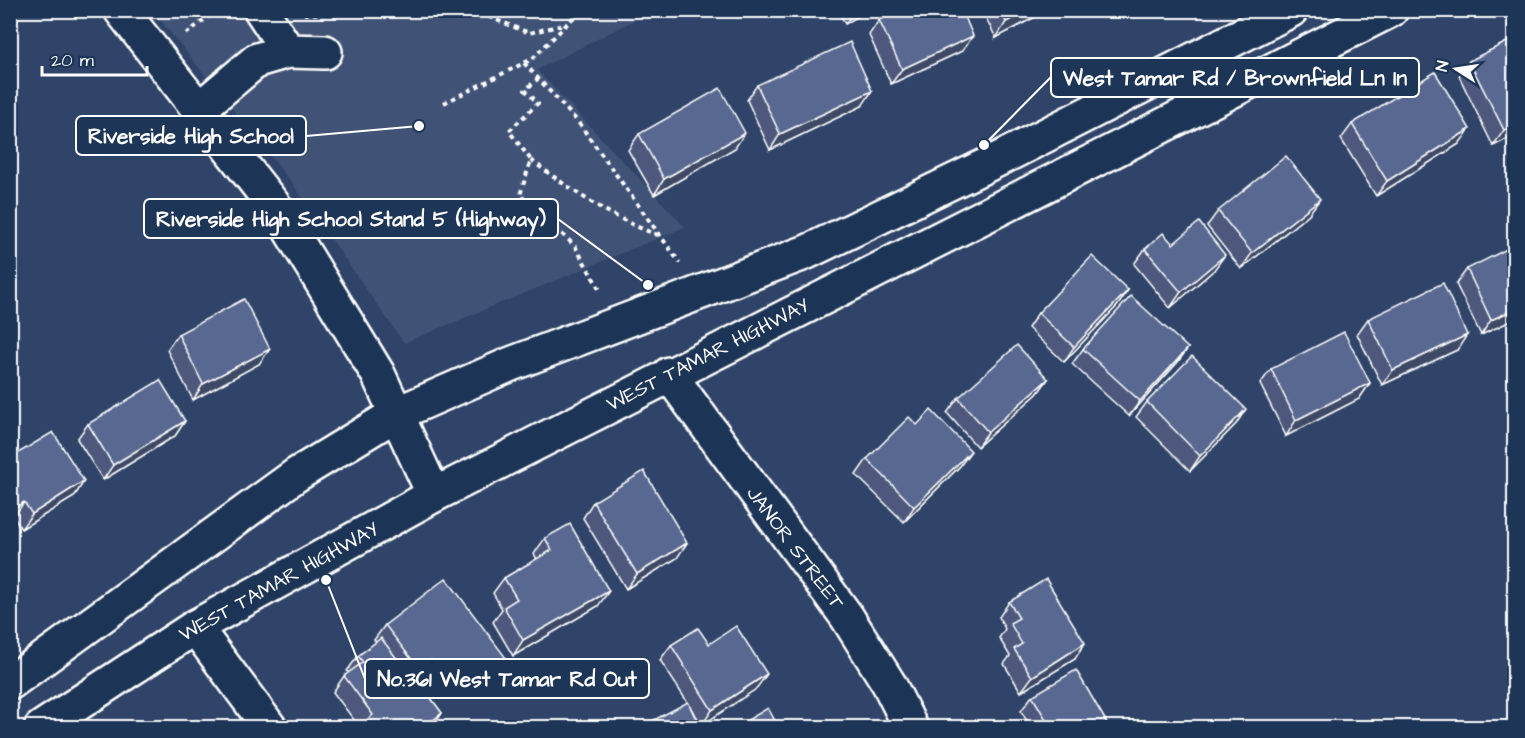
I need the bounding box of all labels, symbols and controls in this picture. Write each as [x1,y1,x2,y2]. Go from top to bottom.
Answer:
scale bar [42,39,147,77]
north arrow [1426,39,1486,99]
text: 20 m [51,48,94,73]
callout: West Tamar Rd / Brownfield Ln In [1051,58,1419,97]
text: N [1431,59,1454,73]
text: West Tamar Rd / Brownfield Ln In [1062,64,1407,93]
callout: Riverside High School [76,116,306,155]
text: Riverside High School [88,122,295,153]
callout: Riverside High School Stand 5 (Highway) [144,199,558,238]
text: Riverside High School Stand 5 (Highway) [156,205,547,237]
street label: WEST TAMAR HIGHWAY [602,291,815,418]
street label: JANOR STREET [739,481,851,616]
street label: WEST TAMAR HIGHWAY [174,515,384,649]
callout: No.361 West Tamar Rd Out [365,659,649,698]
text: No.361 West Tamar Rd Out [377,665,637,694]

